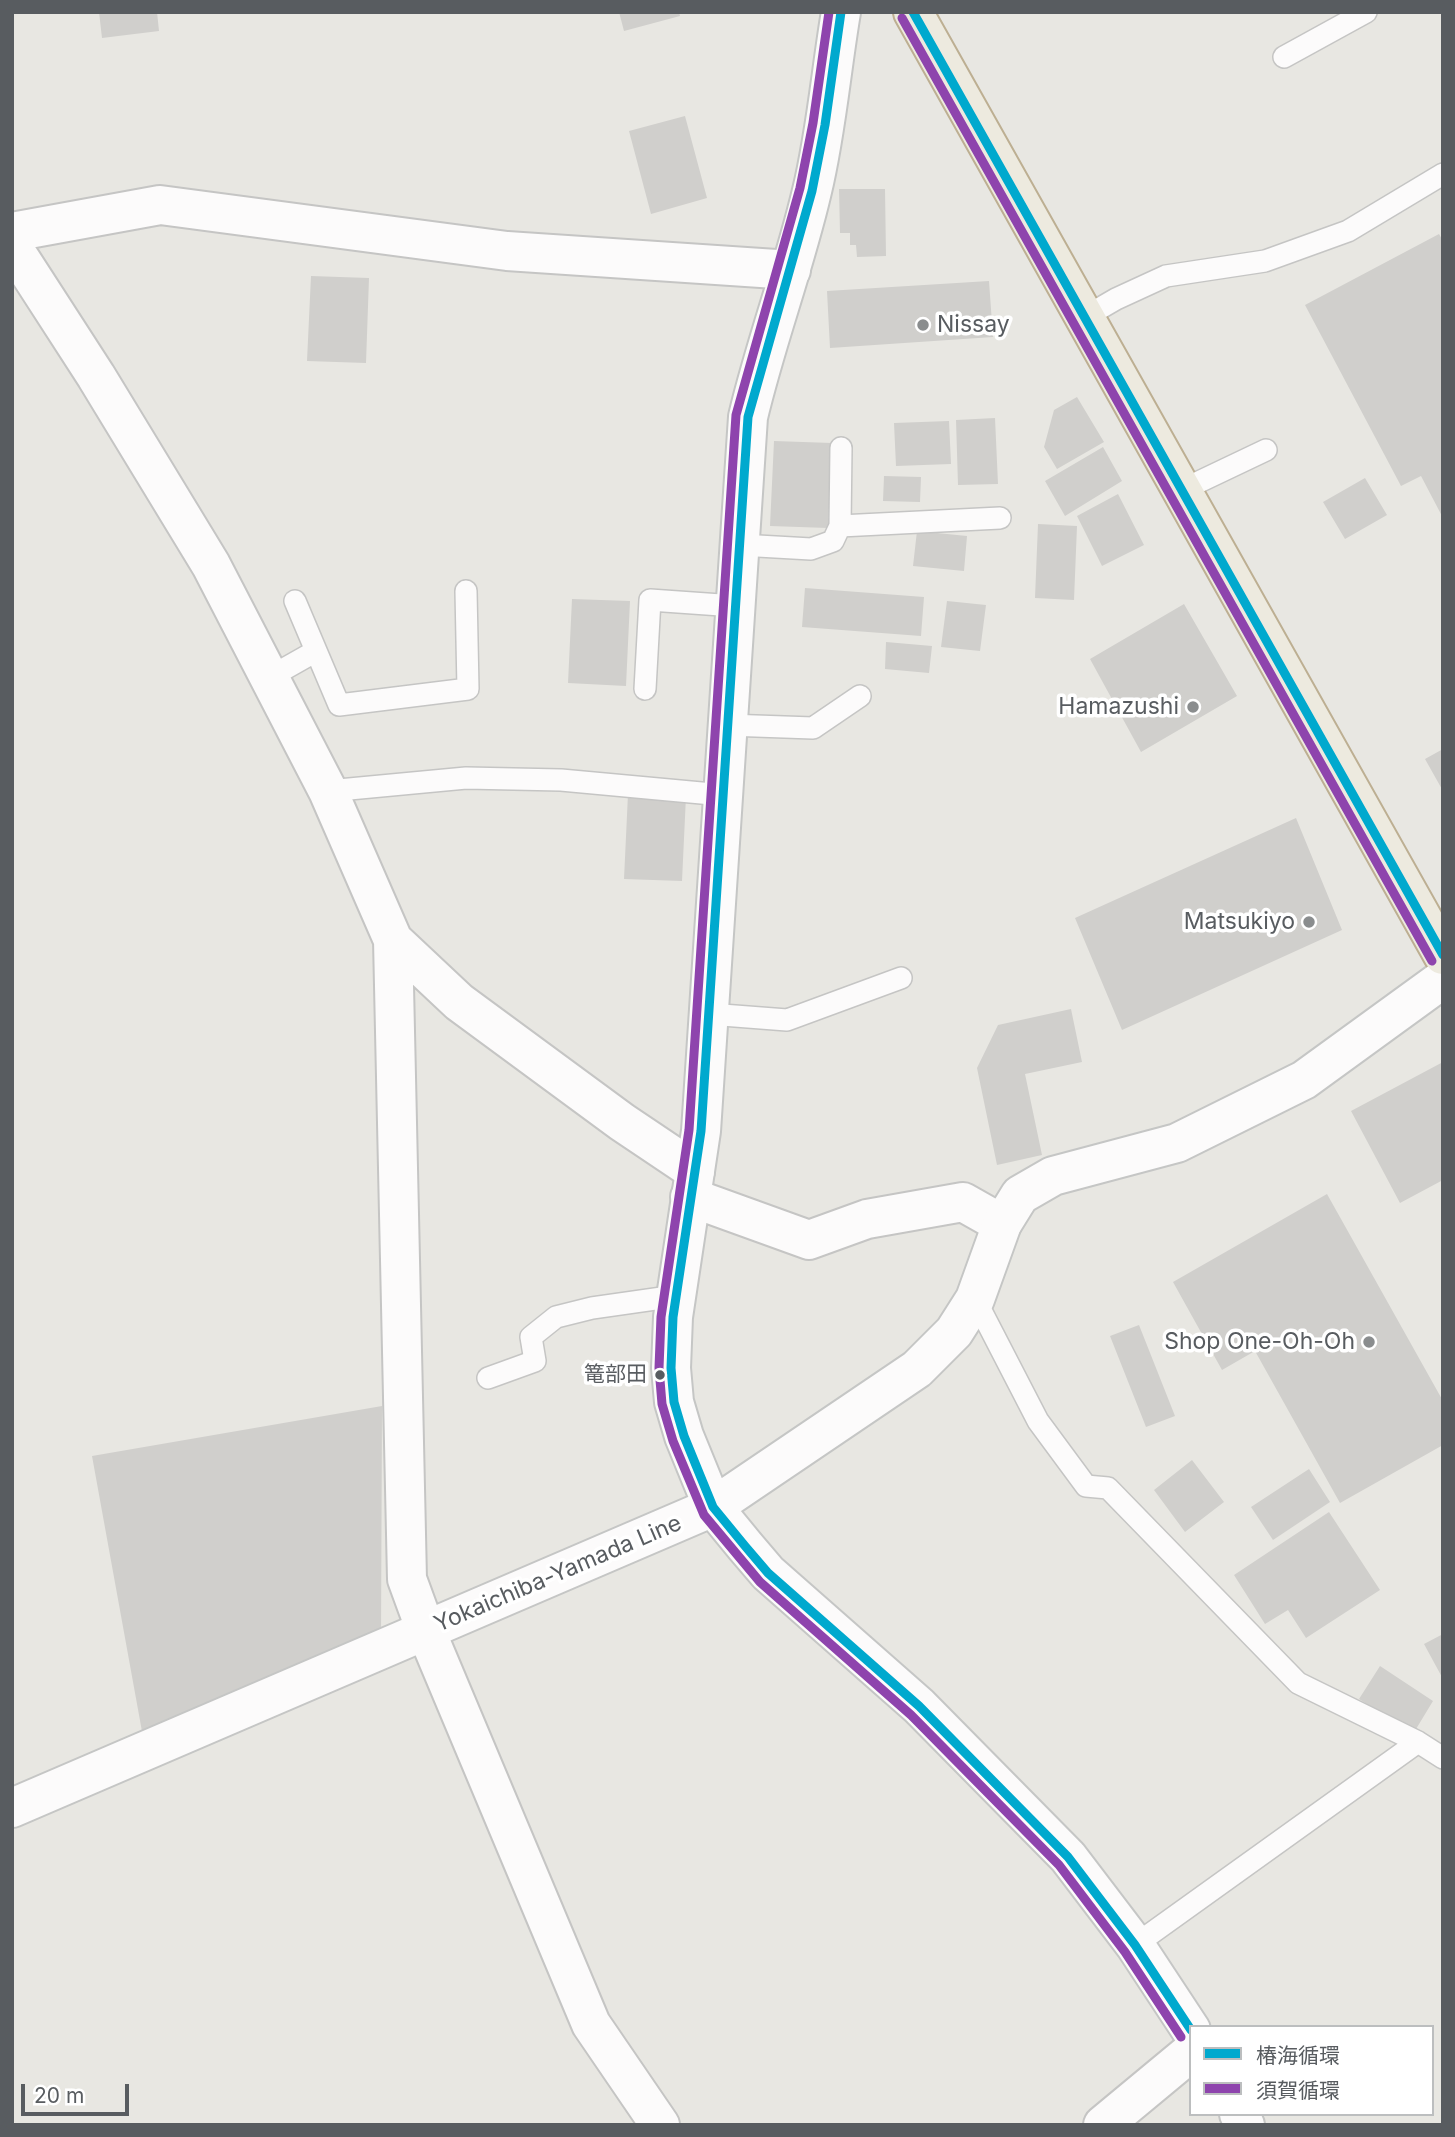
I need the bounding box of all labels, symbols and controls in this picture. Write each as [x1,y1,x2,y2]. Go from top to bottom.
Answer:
place label: Nissay [937,311,1010,339]
marker: Nissay [915,317,931,333]
place label: Hamazushi [1058,693,1179,721]
marker: Hamazushi [1185,699,1201,715]
place label: Matsukiyo [1184,908,1295,936]
marker: Matsukiyo [1301,914,1317,930]
place label: Shop One-Oh-Oh [1164,1328,1355,1356]
marker: Shop One-Oh-Oh [1361,1334,1377,1350]
place label: 篭部田 [584,1362,647,1388]
marker: 篭部田 [653,1368,667,1382]
street label: Yokaichiba-Yamada Line [430,1509,686,1639]
legend [1189,2025,1434,2116]
text: 椿海循環 [1256,2043,1340,2068]
scale bar [24,2070,133,2114]
text: 須賀循環 [1256,2078,1340,2103]
text: 20 m [34,2083,84,2108]

